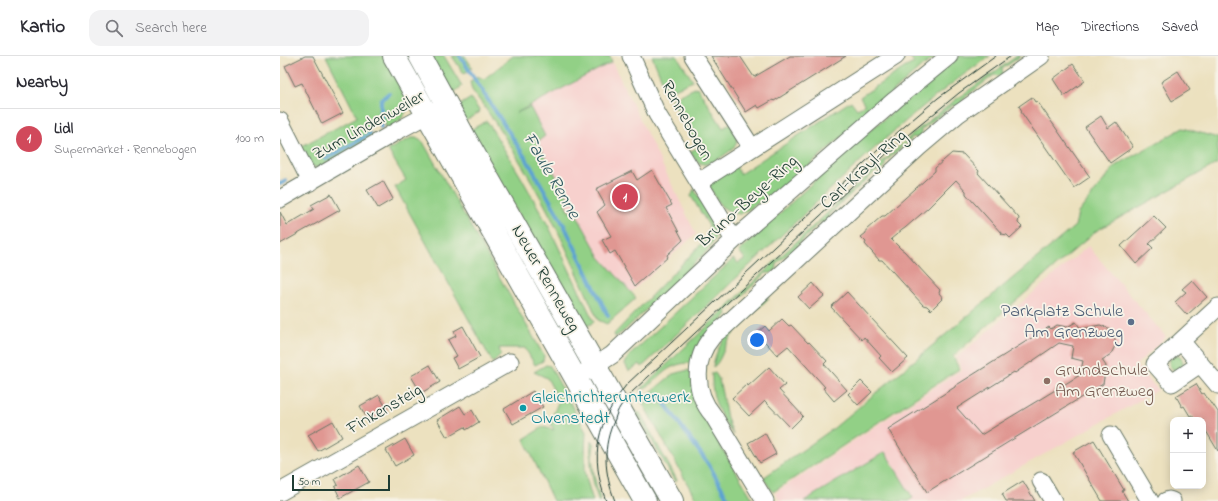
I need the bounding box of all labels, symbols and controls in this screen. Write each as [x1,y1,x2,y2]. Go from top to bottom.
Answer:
search box [89,10,369,46]
text: Kartio [20,14,65,41]
icon: search [103,17,125,39]
text: Search here [135,17,207,39]
text: Map [1036,17,1059,38]
text: Directions [1081,17,1139,38]
text: Saved [1161,17,1198,38]
text: Nearby [16,70,68,95]
street label: Rennebogen [652,76,719,166]
street label: Zum Lindenweiler [308,84,430,168]
text: Lidl [54,118,73,140]
street label: Carl-Krayl-Ring [815,124,914,217]
water label: Faule Renne [515,128,587,226]
text: 1 [27,129,31,148]
text: 100 m [235,129,264,148]
text: Supermarket · Rennebogen [54,140,196,159]
street label: Bruno-Beye-Ring [691,149,805,256]
pin: 1 [612,182,638,212]
street label: Neuer Renneweg [503,220,586,338]
place label: Parkplatz Schule Am Grenzweg [1001,299,1124,347]
marker: Parkplatz Schule Am Grenzweg [1126,317,1136,327]
your location [747,330,767,350]
place label: Grundschule Am Grenzweg [1055,358,1154,406]
marker: Grundschule Am Grenzweg [1042,376,1052,386]
street label: Finkensteig [342,378,428,443]
place label: Gleichrichterunterwerk Olvenstedt [531,385,690,432]
marker: Gleichrichterunterwerk Olvenstedt [518,403,528,413]
map controls [1170,417,1206,489]
button: + [1170,417,1206,453]
button: − [1170,453,1206,489]
scale bar [292,473,390,492]
text: 50 m [298,474,320,490]

